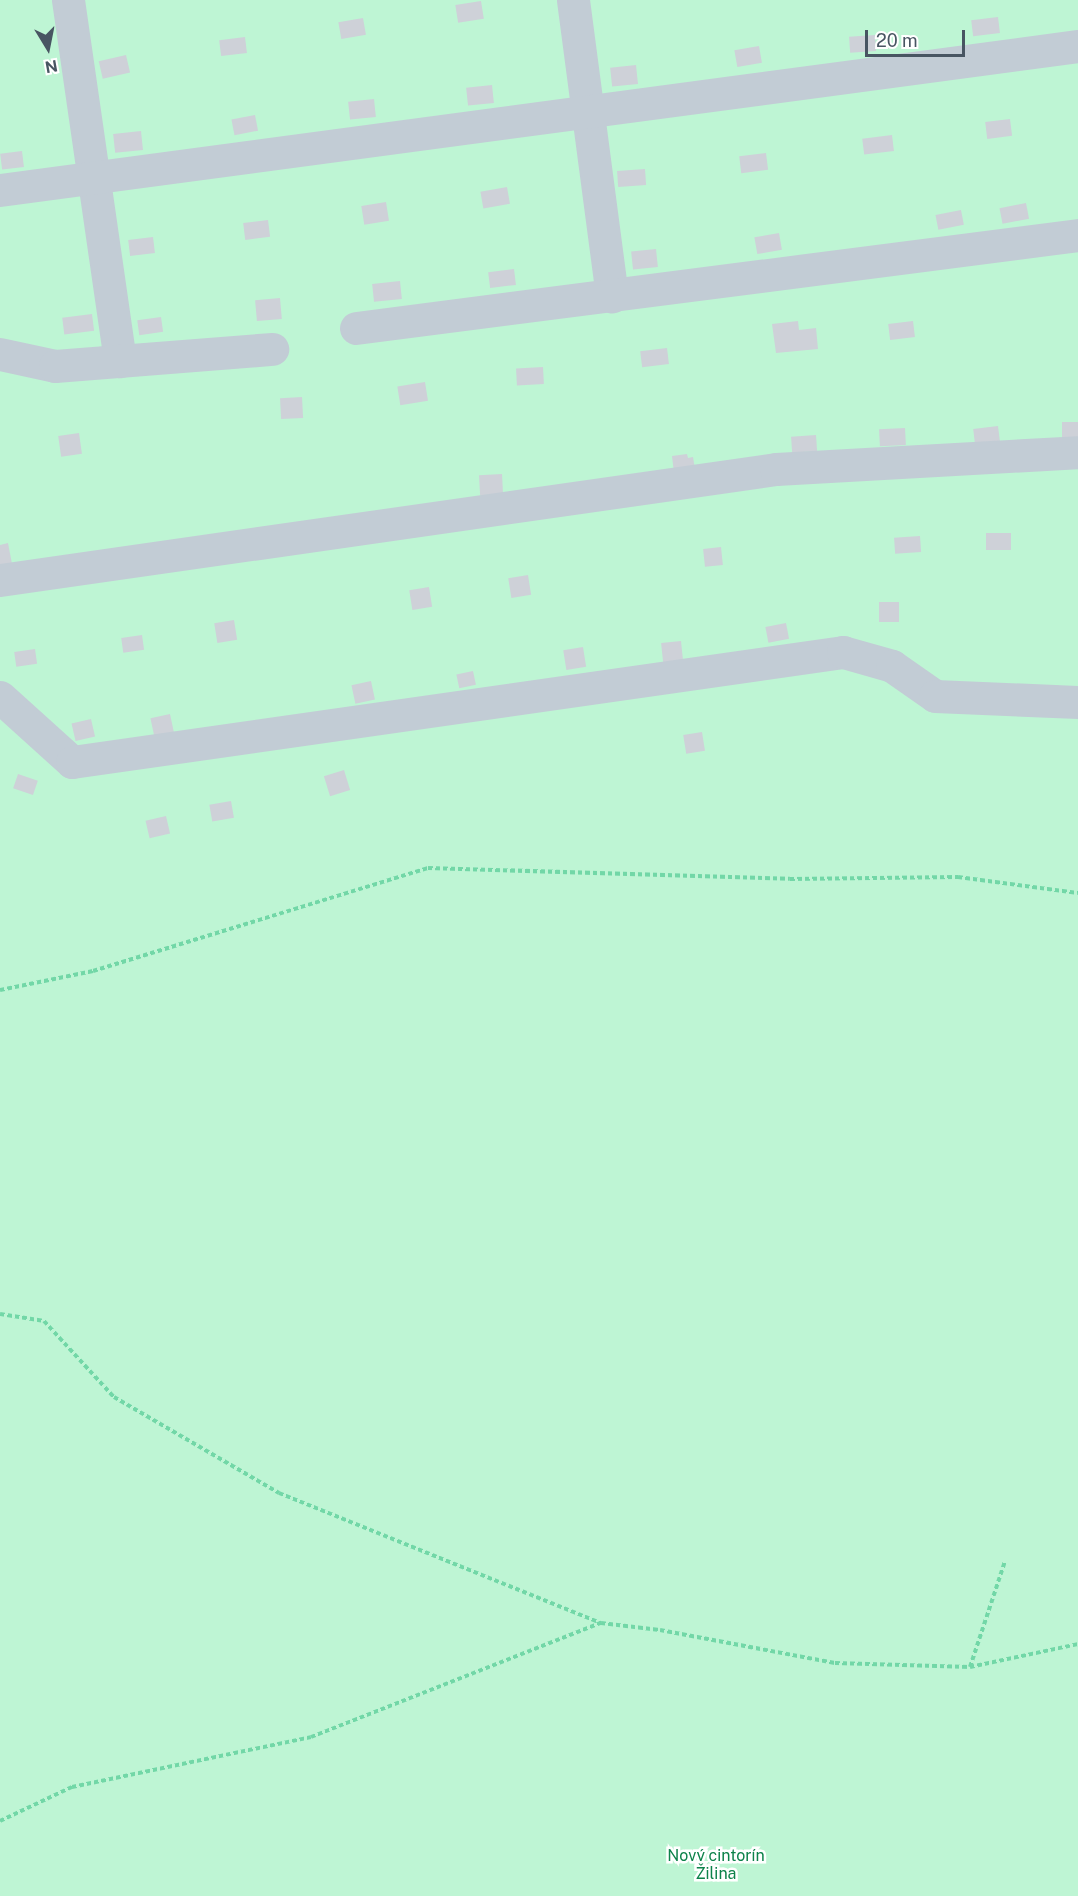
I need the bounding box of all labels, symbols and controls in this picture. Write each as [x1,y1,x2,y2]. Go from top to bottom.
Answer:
north arrow [18,18,78,78]
scale bar [868,18,968,56]
text: 20 m [876,30,918,51]
text: N [43,56,59,77]
park label: Nový cintorín Žilina [667,1846,765,1884]

